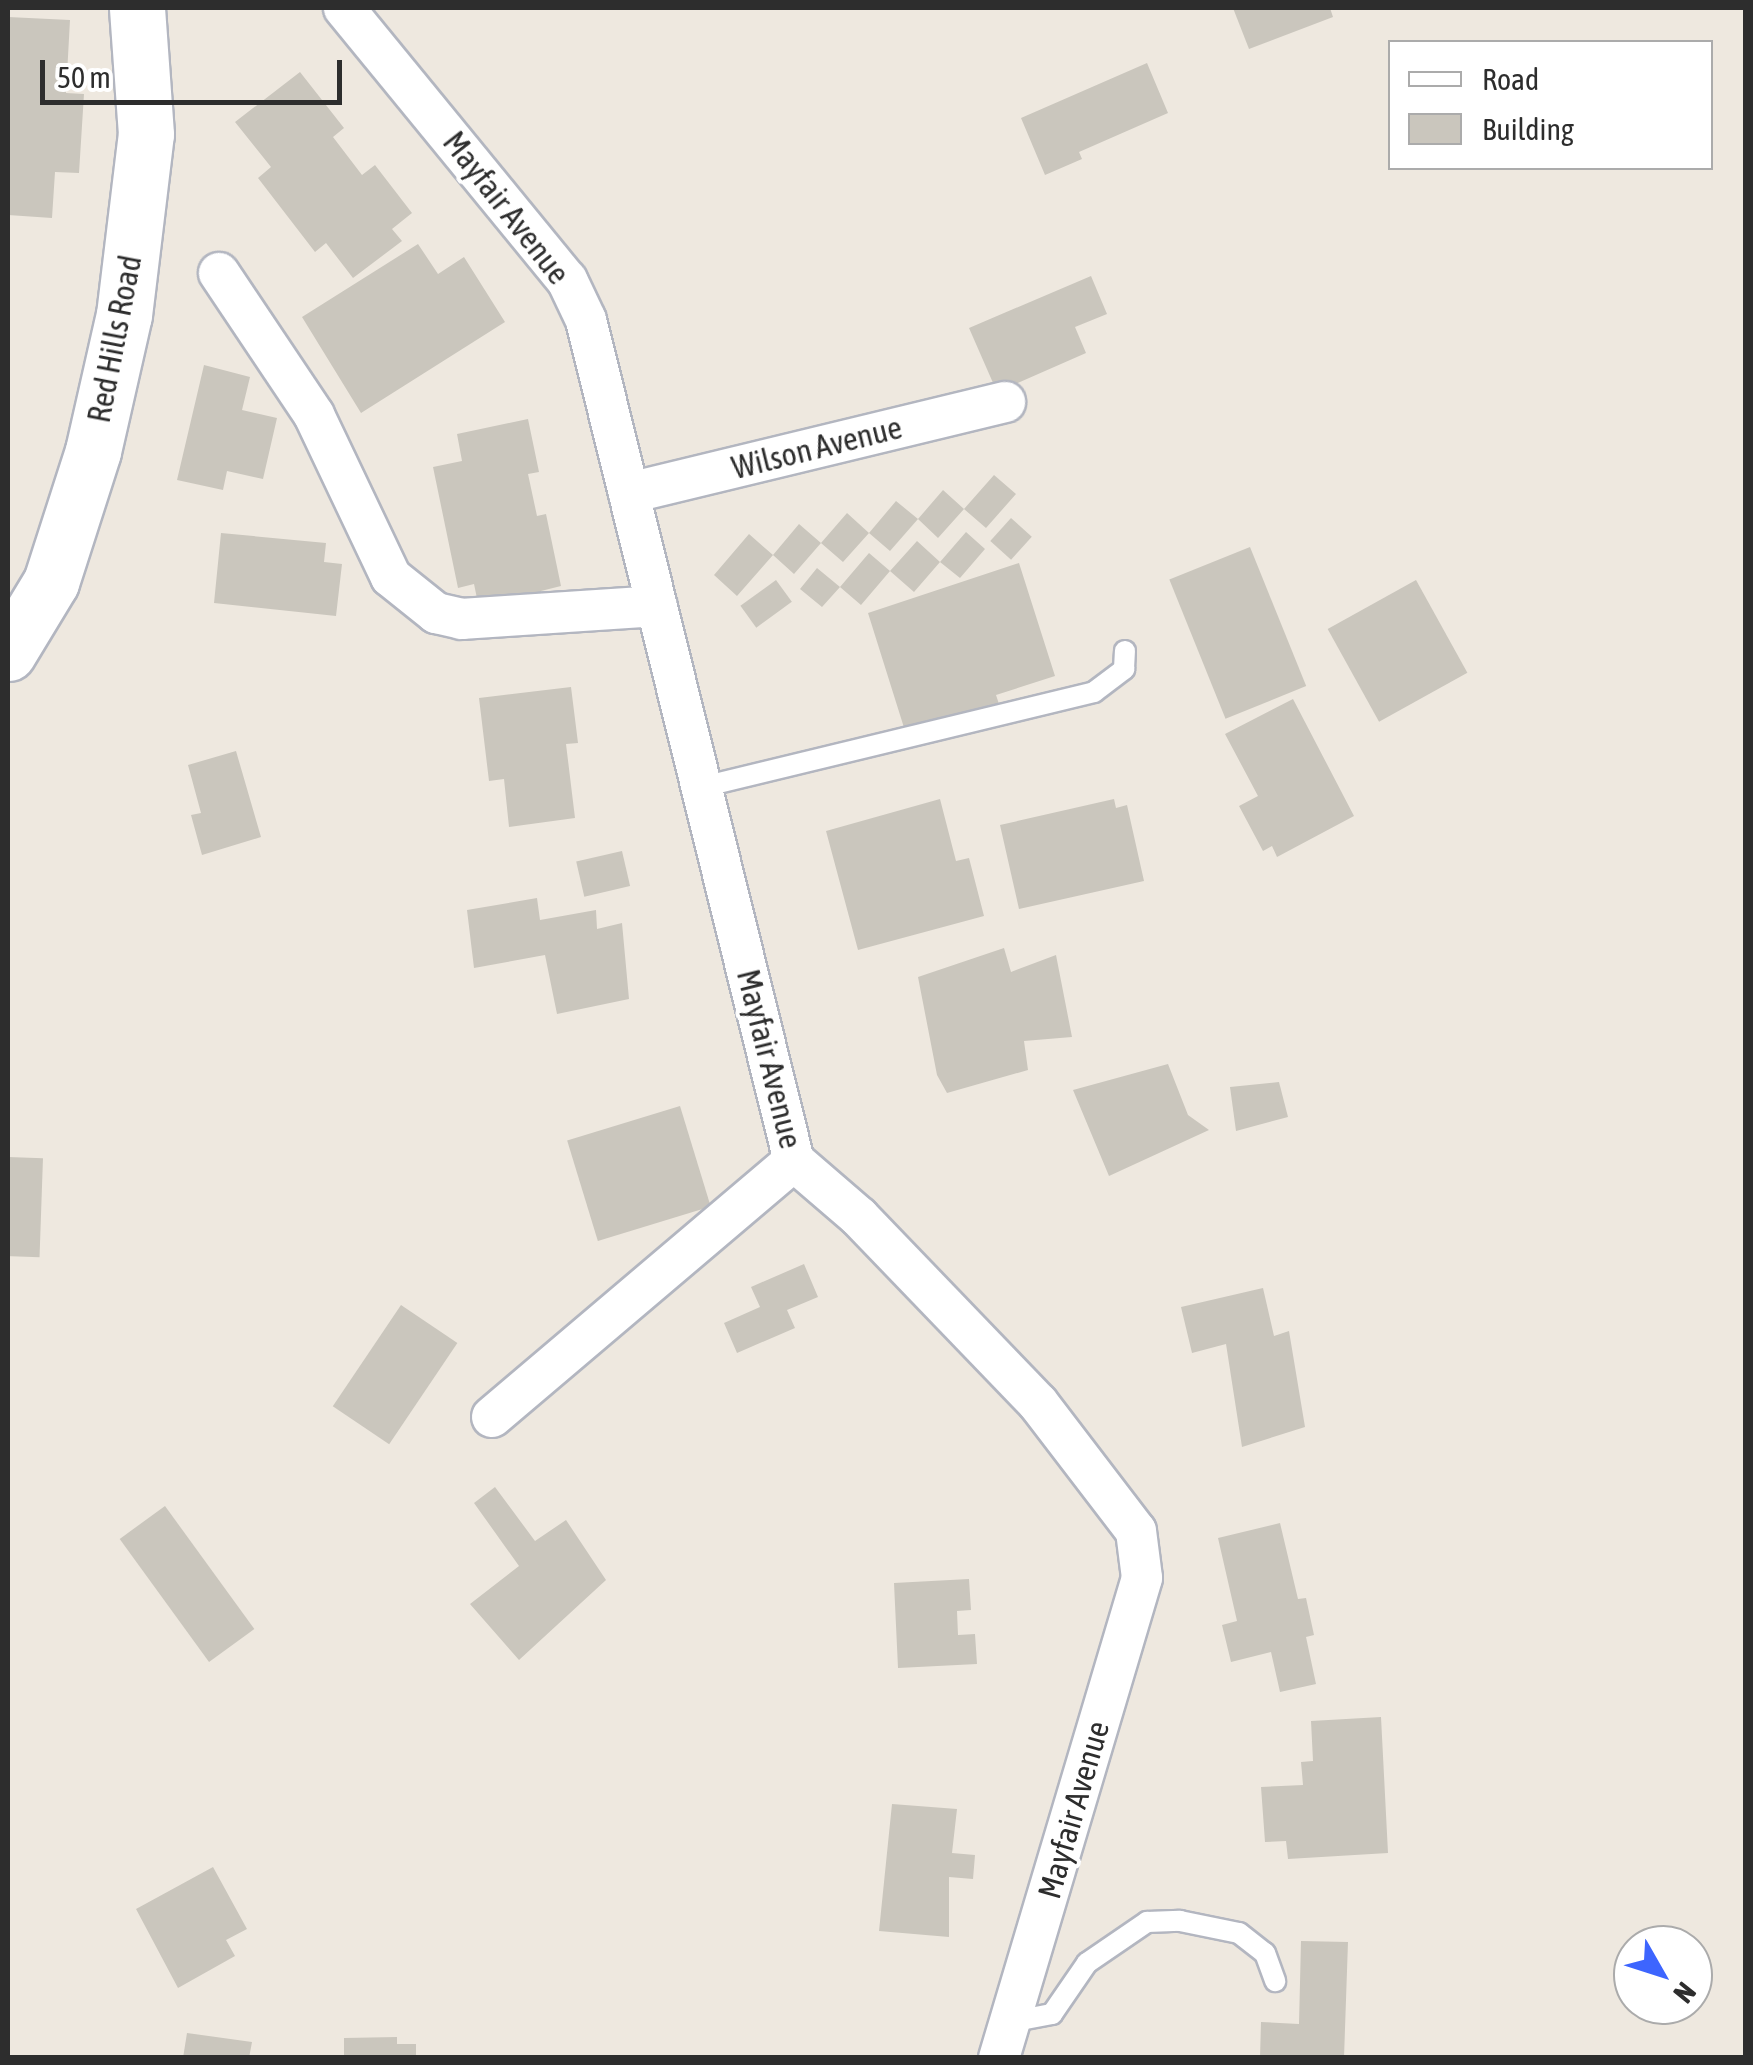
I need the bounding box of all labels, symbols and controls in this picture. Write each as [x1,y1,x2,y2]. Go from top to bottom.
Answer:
scale bar [45,40,348,102]
legend [1388,40,1713,170]
text: 50 m [57,60,111,94]
text: Road [1482,62,1539,96]
text: Building [1482,112,1574,146]
street label: Mayfair Avenue [435,124,577,292]
street label: Red Hills Road [80,252,150,426]
street label: Wilson Avenue [728,408,906,488]
street label: Mayfair Avenue [728,966,810,1152]
street label: Mayfair Avenue [1030,1717,1118,1903]
north arrow [1613,1925,1713,2025]
text: N [1667,1976,1702,2009]

